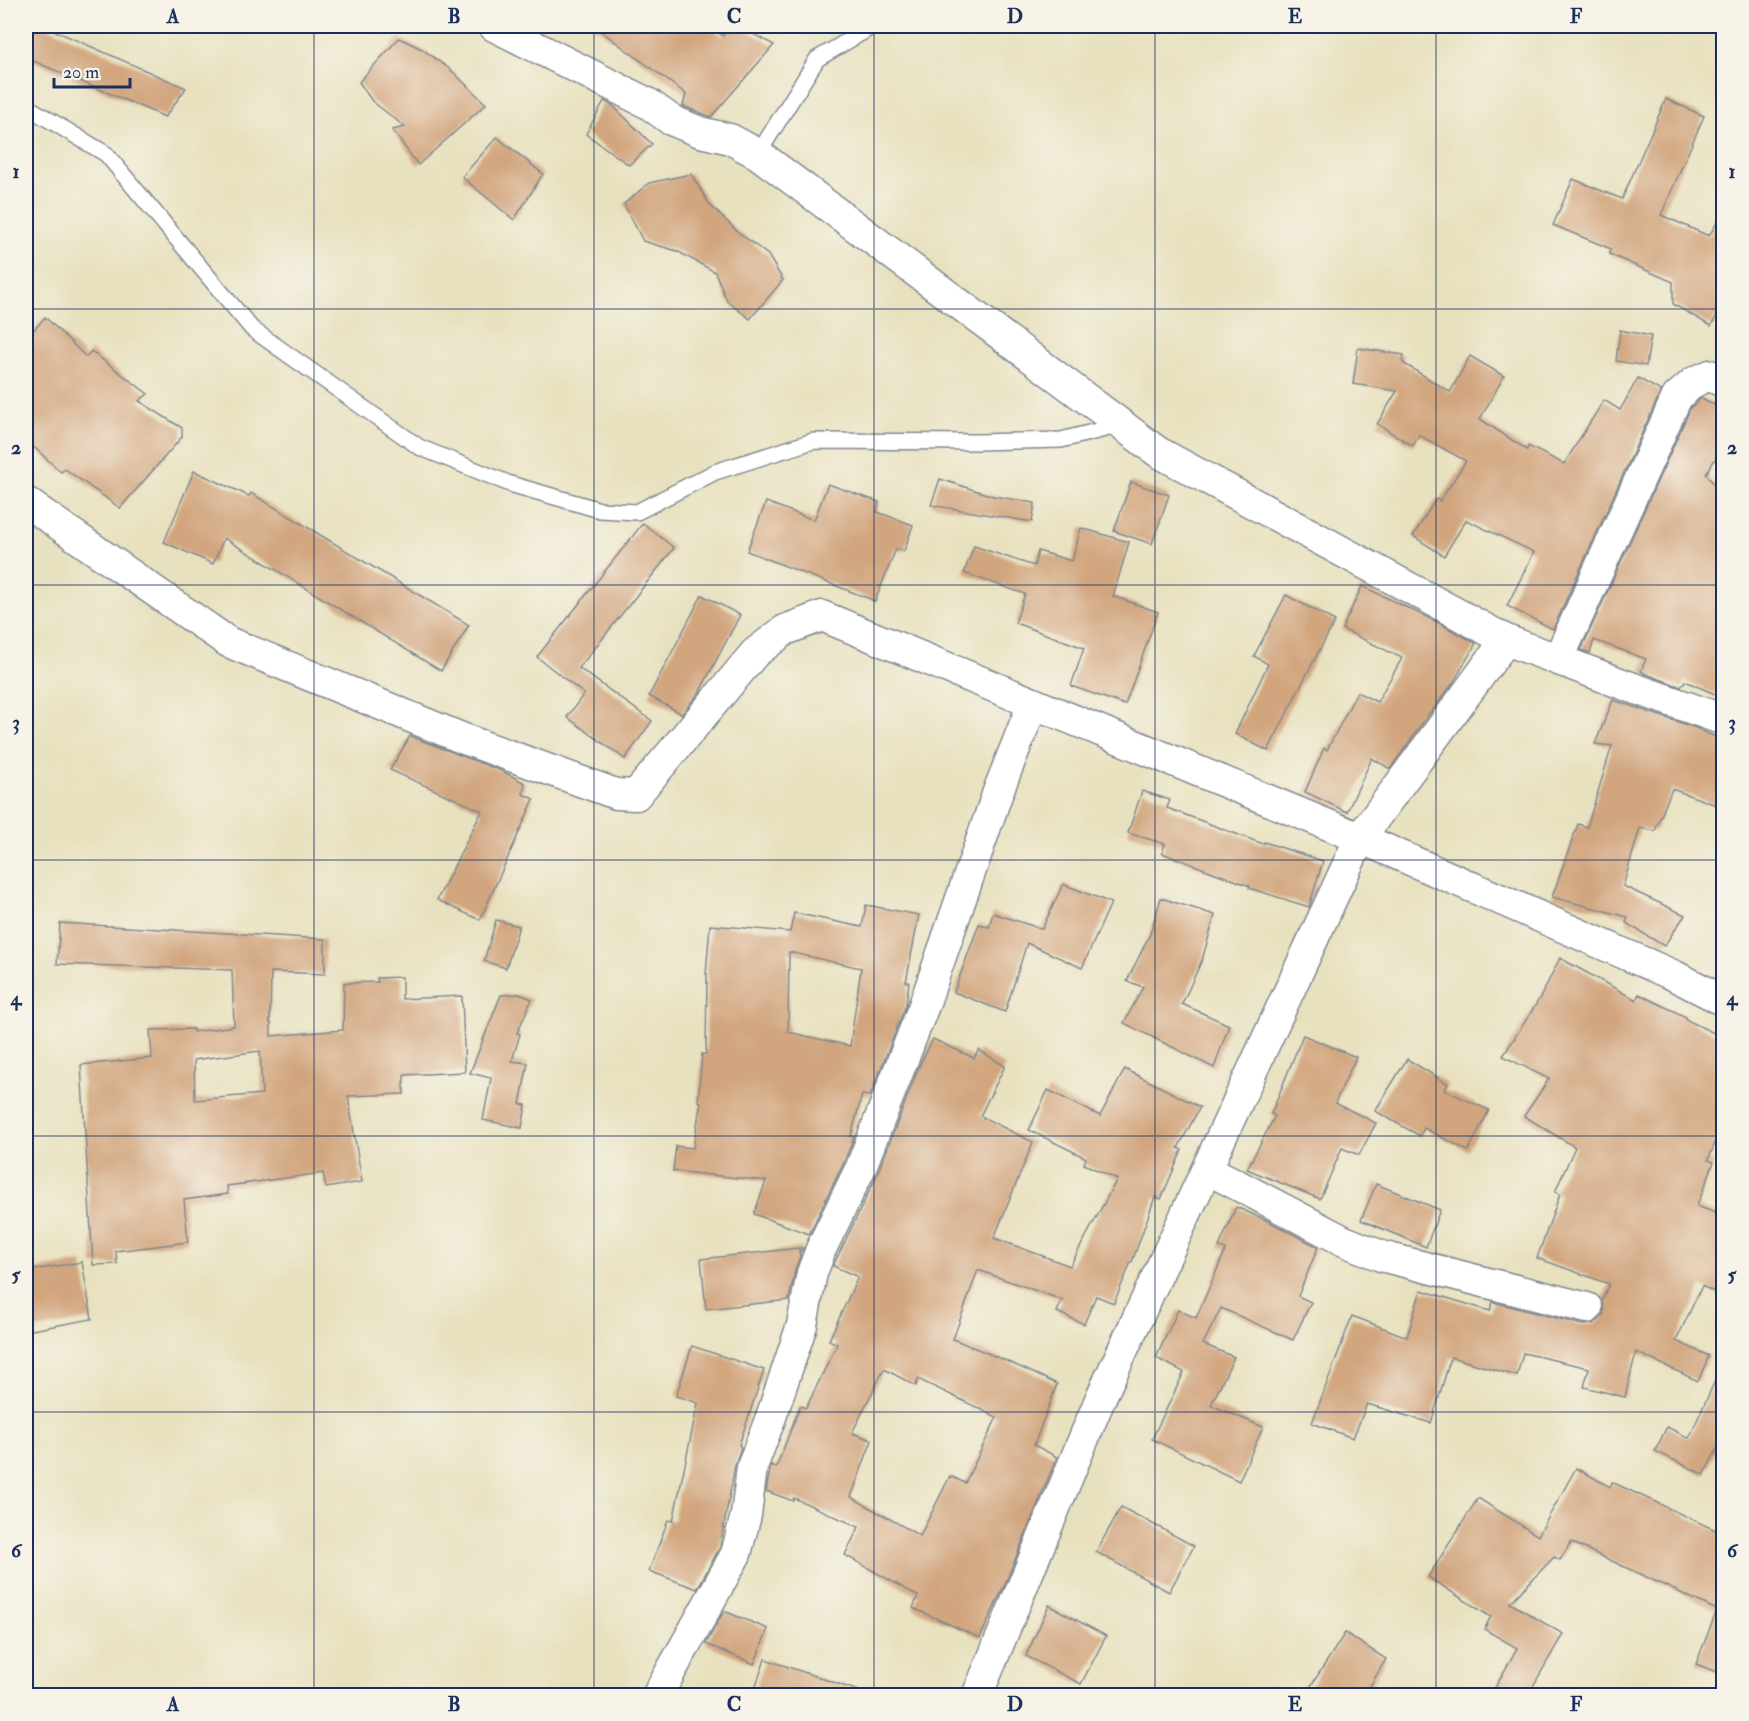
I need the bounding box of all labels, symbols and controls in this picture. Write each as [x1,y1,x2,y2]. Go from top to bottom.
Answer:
text: A [166,4,180,29]
text: B [447,4,461,29]
text: C [727,4,741,29]
text: D [1007,4,1023,29]
text: E [1288,4,1303,29]
text: F [1570,4,1583,29]
scale bar [54,51,130,89]
text: 20 m [63,61,99,84]
text: 1 [12,159,20,184]
text: 1 [1728,159,1736,184]
text: 2 [11,435,21,460]
text: 2 [1727,435,1737,460]
text: 3 [12,710,20,735]
text: 3 [1728,710,1736,735]
text: 4 [10,986,23,1011]
text: 4 [1726,986,1739,1011]
text: 5 [12,1262,22,1287]
text: 5 [1728,1262,1738,1287]
text: 6 [11,1538,23,1563]
text: 6 [1727,1538,1739,1563]
text: A [166,1692,180,1717]
text: B [447,1692,461,1717]
text: C [727,1692,741,1717]
text: D [1007,1692,1023,1717]
text: E [1288,1692,1303,1717]
text: F [1570,1692,1583,1717]

